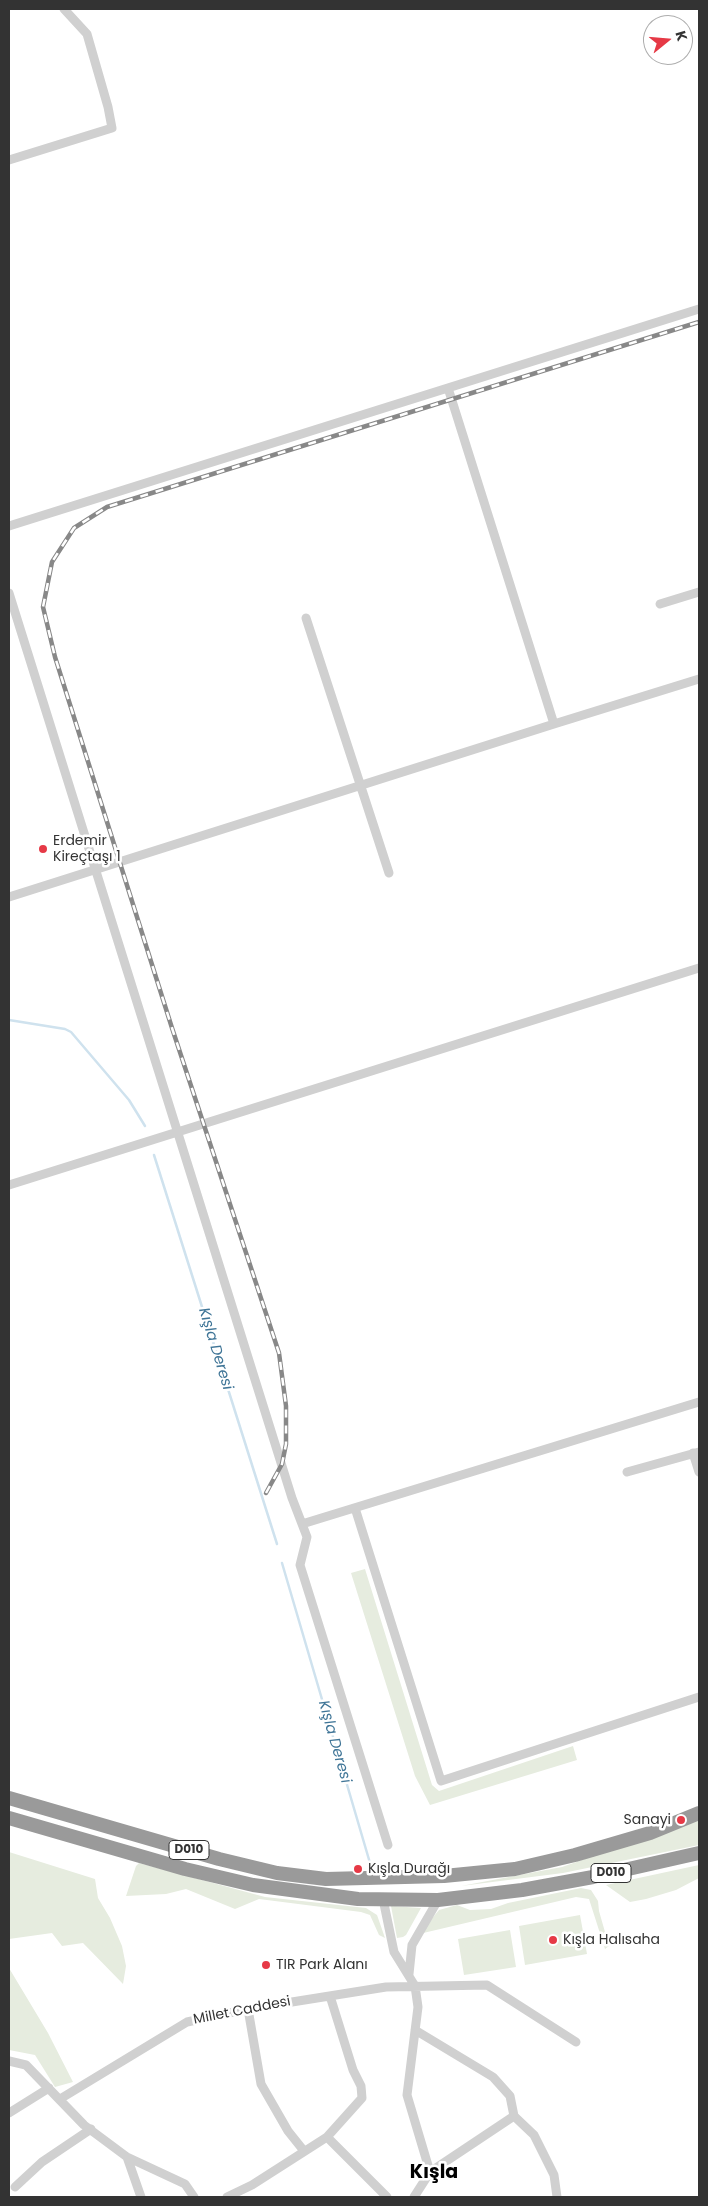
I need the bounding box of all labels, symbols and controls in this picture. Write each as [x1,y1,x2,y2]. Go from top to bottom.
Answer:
north arrow [643,15,693,65]
text: K [670,28,692,43]
place label: Erdemir Kireçtaşı 1 [53,833,121,866]
marker: Erdemir Kireçtaşı 1 [37,843,49,855]
water label: Kışla Deresi [194,1306,236,1392]
water label: Kışla Deresi [314,1699,354,1785]
place label: Sanayi [624,1812,671,1828]
marker: Sanayi [675,1814,687,1826]
road number: D010 [169,1840,209,1860]
place label: Kışla Durağı [368,1861,450,1877]
marker: Kışla Durağı [352,1863,364,1875]
road number: D010 [591,1864,631,1882]
place label: Kışla Halısaha [563,1932,660,1948]
marker: Kışla Halısaha [547,1934,559,1946]
place label: TIR Park Alanı [276,1957,368,1973]
marker: TIR Park Alanı [260,1959,272,1971]
street label: Millet Caddesi [192,1993,292,2029]
district label: Kışla [410,2162,458,2184]

